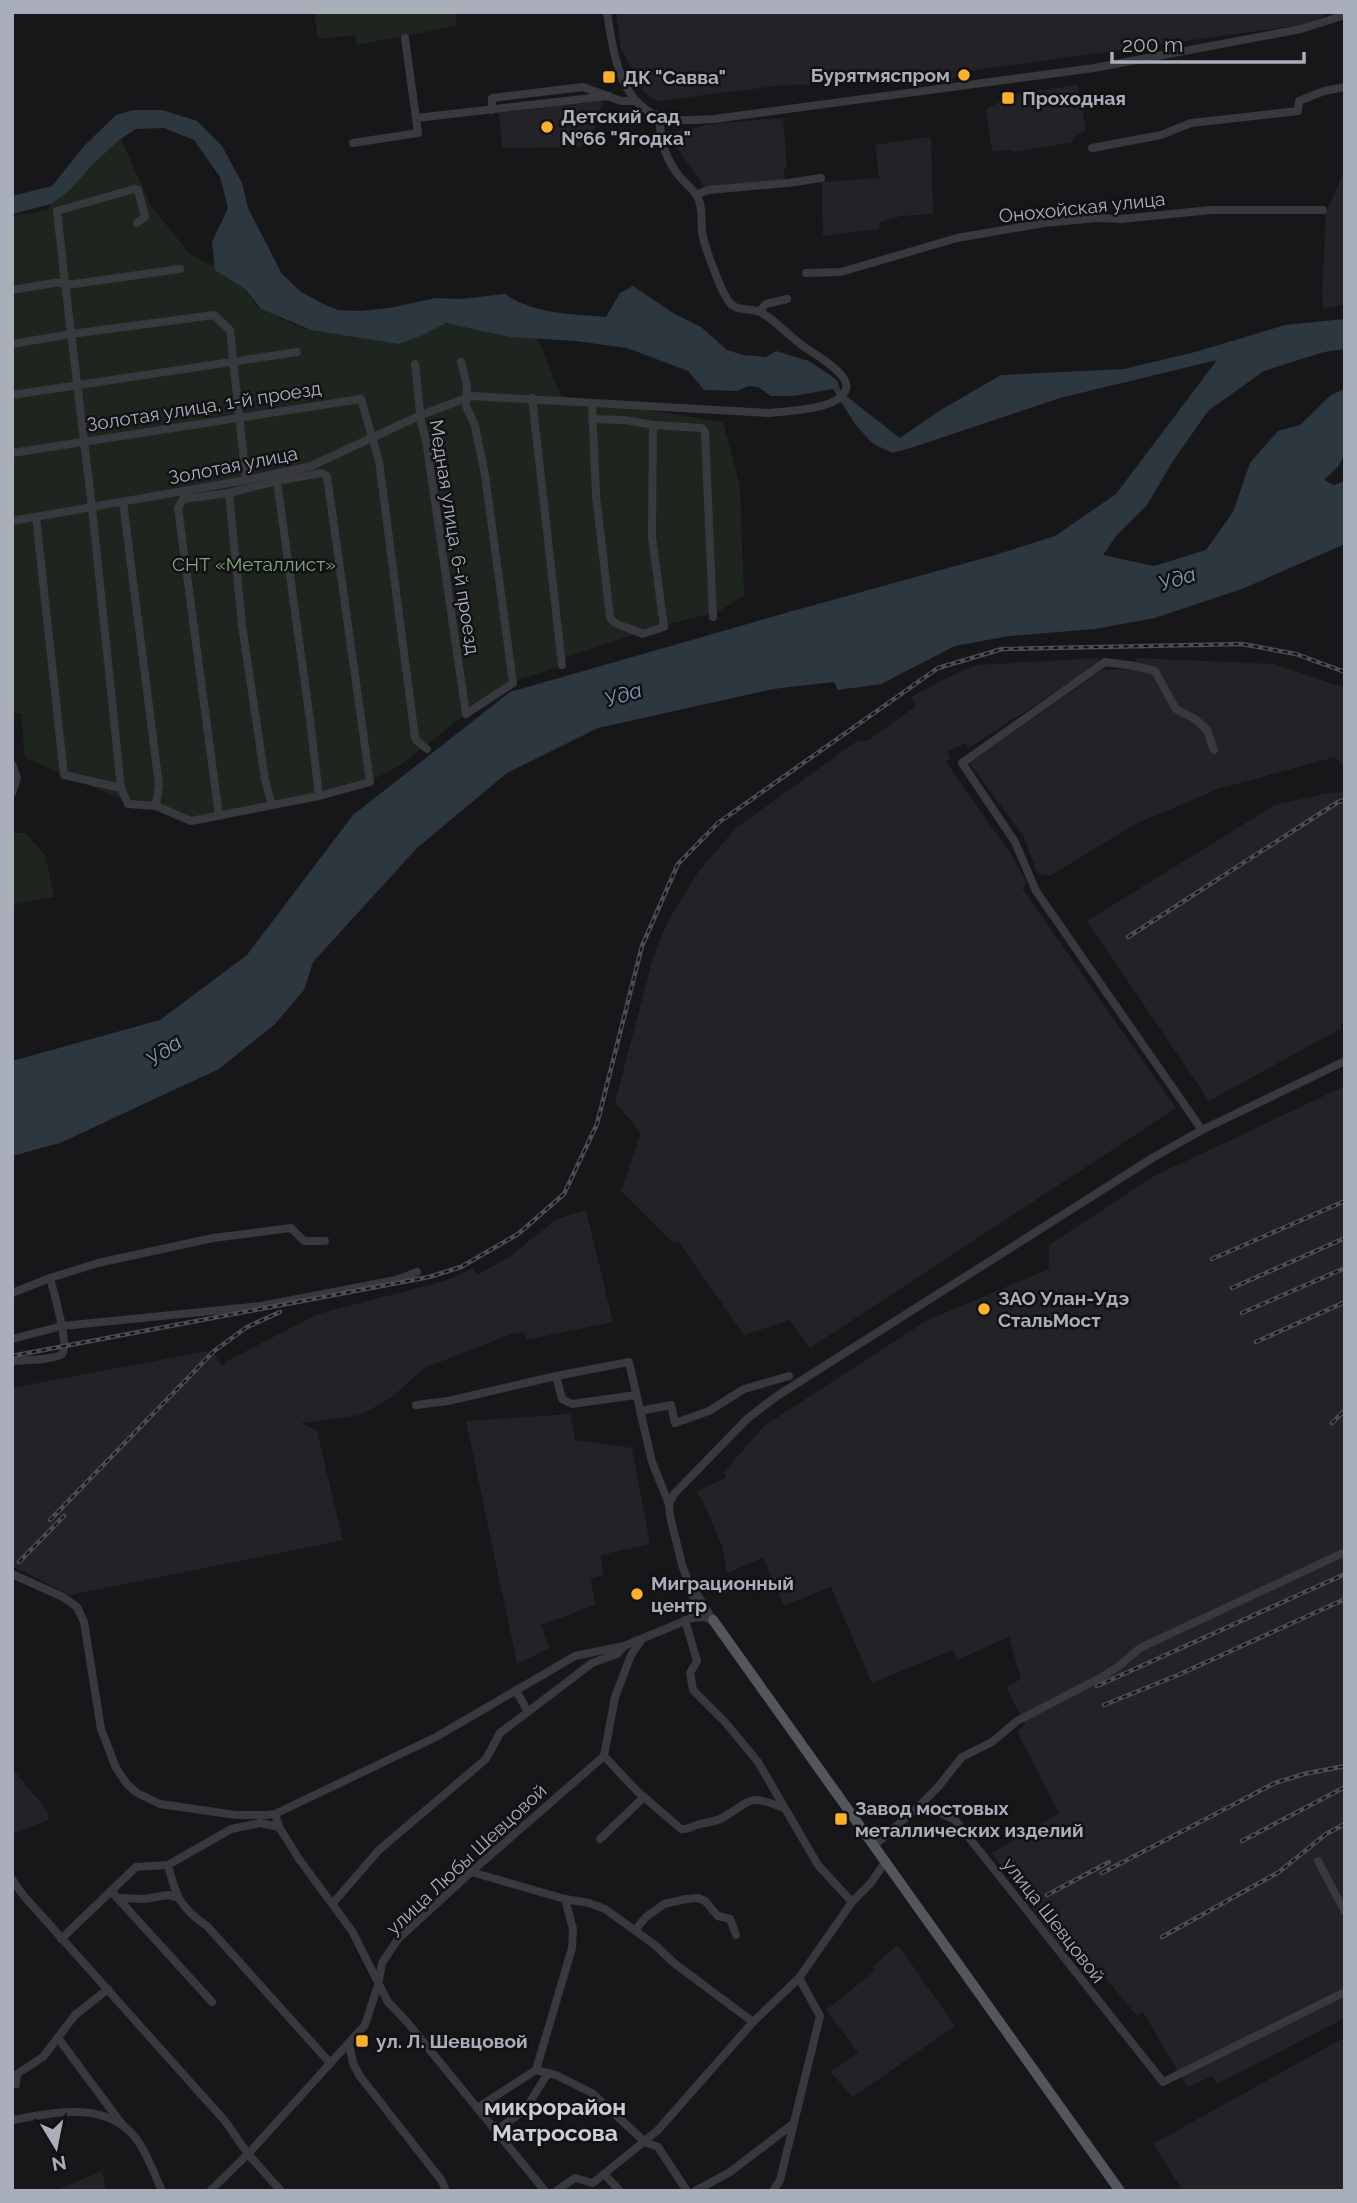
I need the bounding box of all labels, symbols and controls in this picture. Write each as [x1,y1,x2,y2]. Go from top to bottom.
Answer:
scale bar [1112,21,1304,65]
text: 200 m [1122,32,1183,57]
place label: Бурятмяспром [811,64,950,86]
place label: ДК "Савва" [623,66,726,88]
marker: Бурятмяспром [956,67,972,83]
marker: ДК "Савва" [601,69,617,85]
place label: Проходная [1022,87,1126,109]
marker: Проходная [1000,90,1016,106]
place label: Детский сад №66 "Ягодка" [561,105,691,149]
marker: Детский сад №66 "Ягодка" [539,119,555,135]
street label: Онохойская улица [998,187,1166,227]
street label: Золотая улица, 1-й проезд [85,377,323,435]
street label: Медная улица, 6-й проезд [426,418,484,656]
street label: Золотая улица [167,442,299,488]
park label: СНТ «Металлист» [172,553,336,575]
water label: Уда [1155,561,1199,596]
water label: Уда [601,677,645,712]
water label: Уда [141,1029,186,1072]
place label: ЗАО Улан-Удэ СтальМост [998,1287,1129,1331]
marker: ЗАО Улан-Удэ СтальМост [976,1301,992,1317]
place label: Миграционный центр [651,1572,794,1616]
marker: Миграционный центр [629,1586,645,1602]
street label: улица Любы Шевцовой [381,1779,551,1939]
place label: Завод мостовых металлических изделий [855,1797,1084,1841]
marker: Завод мостовых металлических изделий [833,1811,849,1827]
street label: улица Шевцовой [998,1853,1110,1987]
place label: ул. Л. Шевцовой [376,2030,528,2052]
marker: ул. Л. Шевцовой [354,2033,370,2049]
district label: микрорайон Матросова [484,2093,626,2146]
north arrow [21,2112,91,2182]
text: N [50,2152,68,2176]

